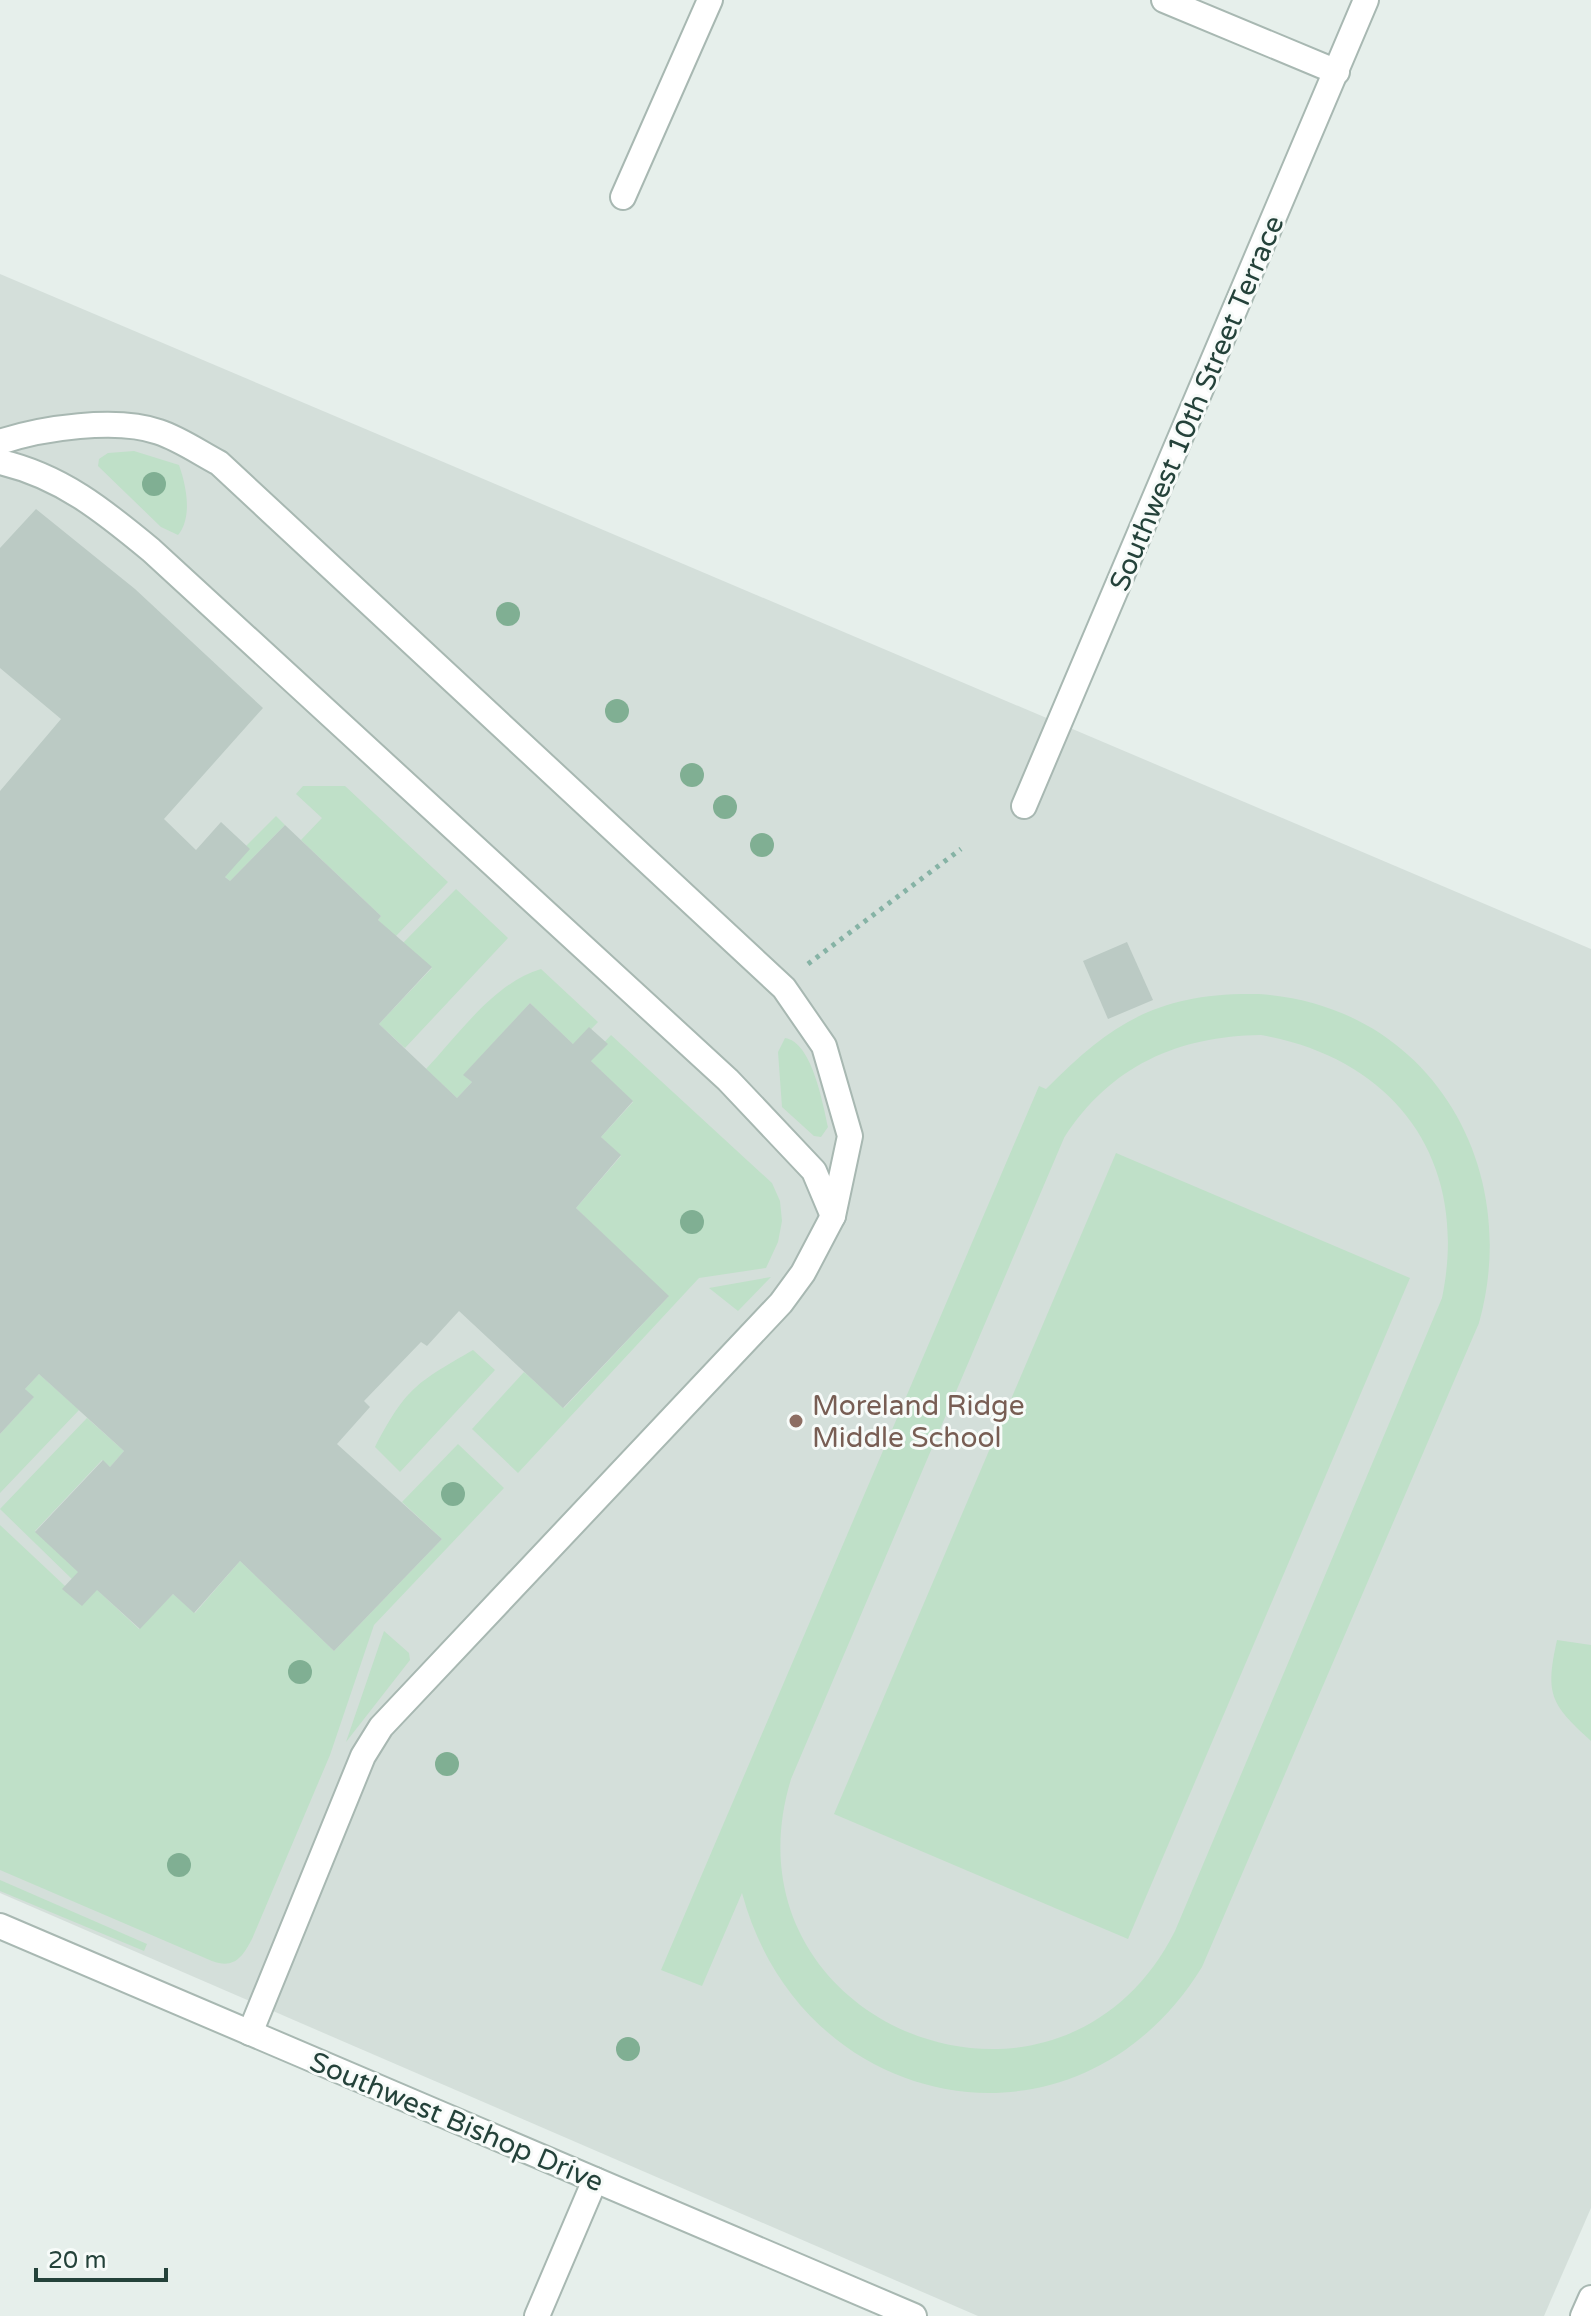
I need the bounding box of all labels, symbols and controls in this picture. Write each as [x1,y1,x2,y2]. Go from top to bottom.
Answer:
street label: Southwest 10th Street Terrace [1102,211,1292,596]
place label: Moreland Ridge Middle School [812,1389,1025,1455]
marker: Moreland Ridge Middle School [787,1412,805,1430]
street label: Southwest Bishop Drive [305,2045,608,2199]
scale bar [36,2232,166,2282]
text: 20 m [48,2246,106,2275]

